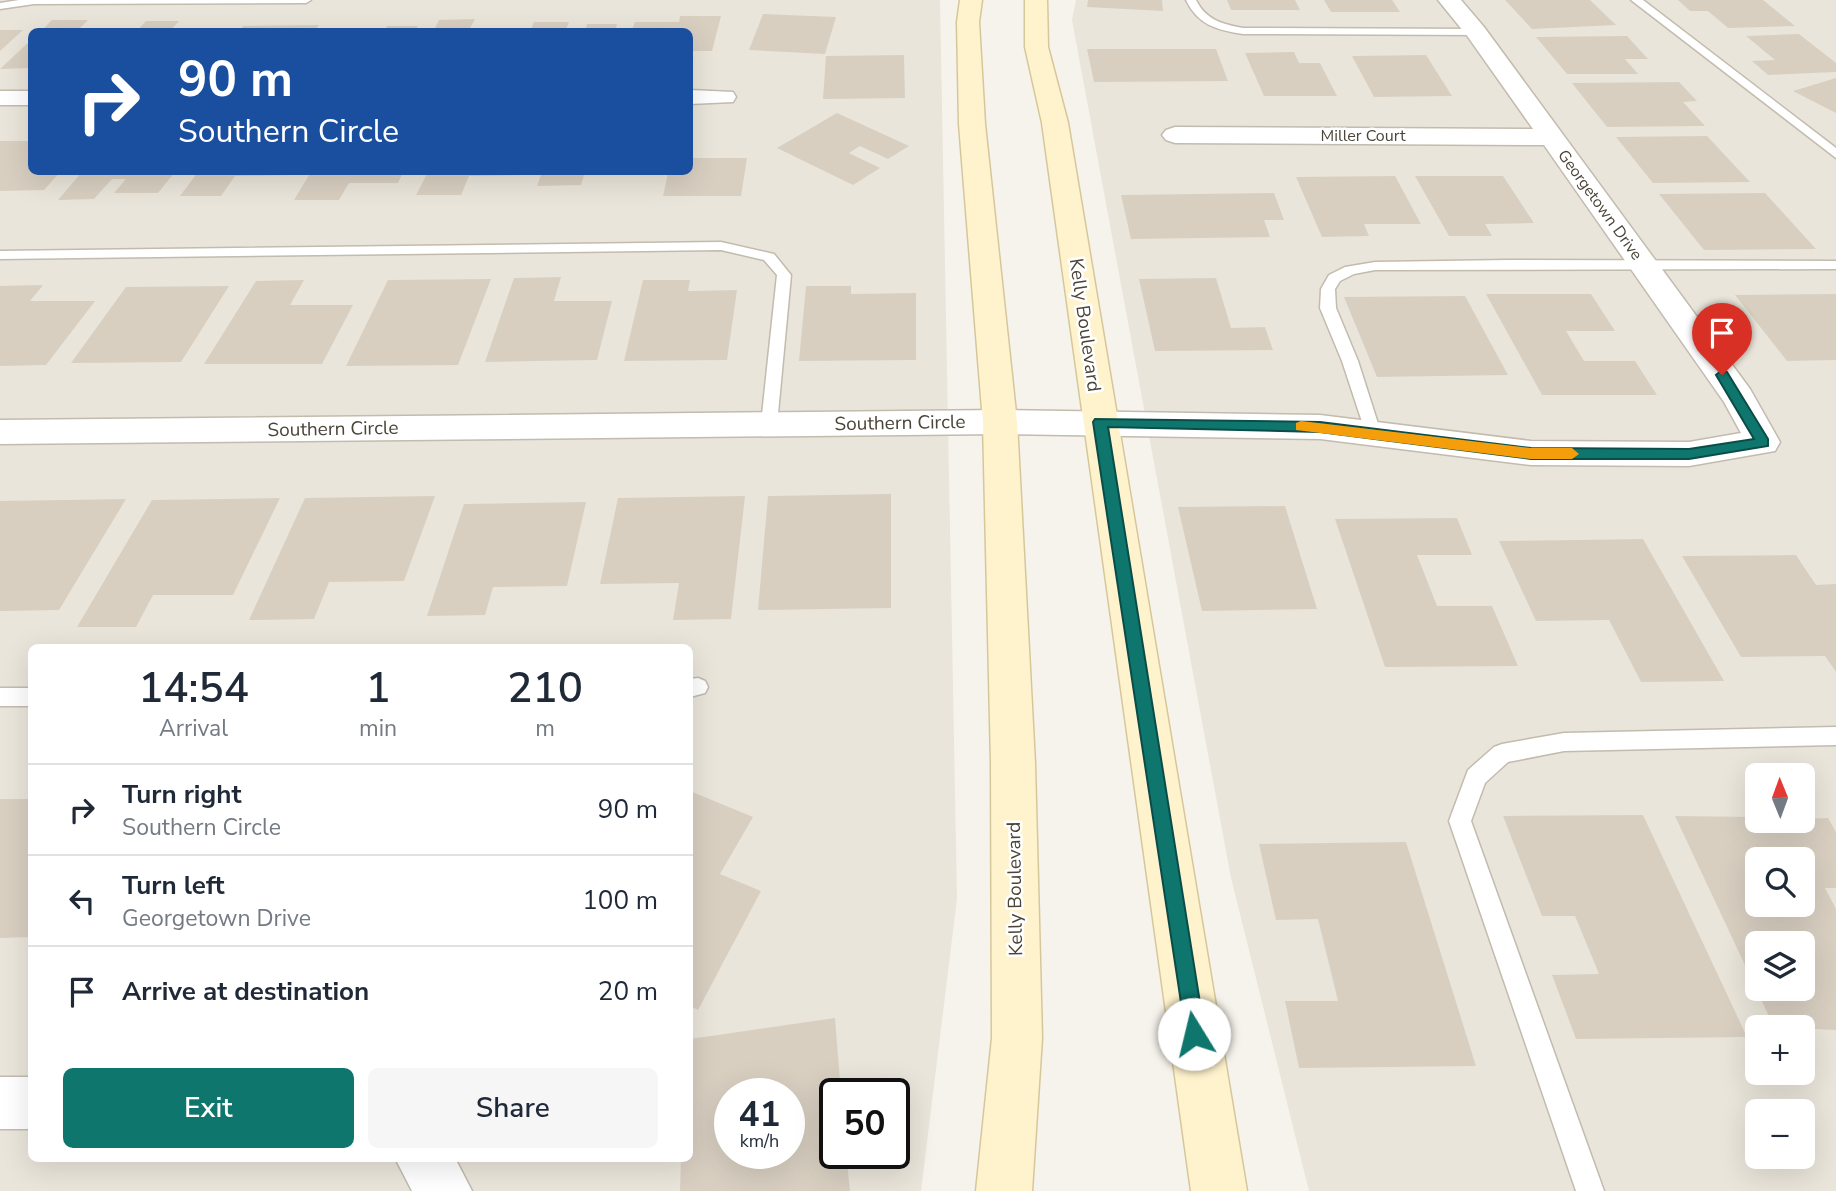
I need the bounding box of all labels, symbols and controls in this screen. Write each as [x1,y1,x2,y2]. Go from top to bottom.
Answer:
text: 90 m [178,46,293,113]
icon: right [63,56,154,147]
text: Southern Circle [178,110,399,153]
street label: Miller Court [1321,125,1406,147]
street label: Georgetown Drive [1552,145,1648,265]
street label: Kelly Boulevard [1063,257,1107,393]
pin [1692,303,1752,375]
icon: arrive [1703,314,1741,352]
street label: Southern Circle [834,409,966,437]
street label: Southern Circle [267,415,399,443]
text: 14:54 [138,660,249,717]
text: 1 [365,660,391,717]
text: 210 [507,660,583,717]
text: Arrival [159,713,228,744]
text: min [359,713,397,744]
text: m [535,713,555,744]
north arrow [1745,763,1815,833]
map controls [1745,763,1815,1169]
text: Turn right [122,777,241,812]
icon: right [63,791,101,829]
text: 90 m [598,792,658,827]
text: Southern Circle [122,812,281,843]
street label: Kelly Boulevard [1001,822,1029,956]
button: search [1745,847,1815,917]
text: Turn left [122,868,225,903]
icon: left [63,882,101,920]
text: 100 m [582,883,658,918]
text: Georgetown Drive [122,903,311,934]
button: layers [1745,931,1815,1001]
icon: arrive [63,973,101,1011]
text: Arrive at destination [122,974,369,1009]
text: 20 m [598,974,658,1009]
position arrow [1157,997,1231,1071]
button: + [1745,1015,1815,1085]
button: Exit [63,1068,354,1148]
button: Share [368,1068,658,1148]
speed limit sign: 50 [819,1078,910,1169]
text: 41 [738,1091,781,1138]
button: − [1745,1099,1815,1169]
text: km/h [740,1129,779,1153]

